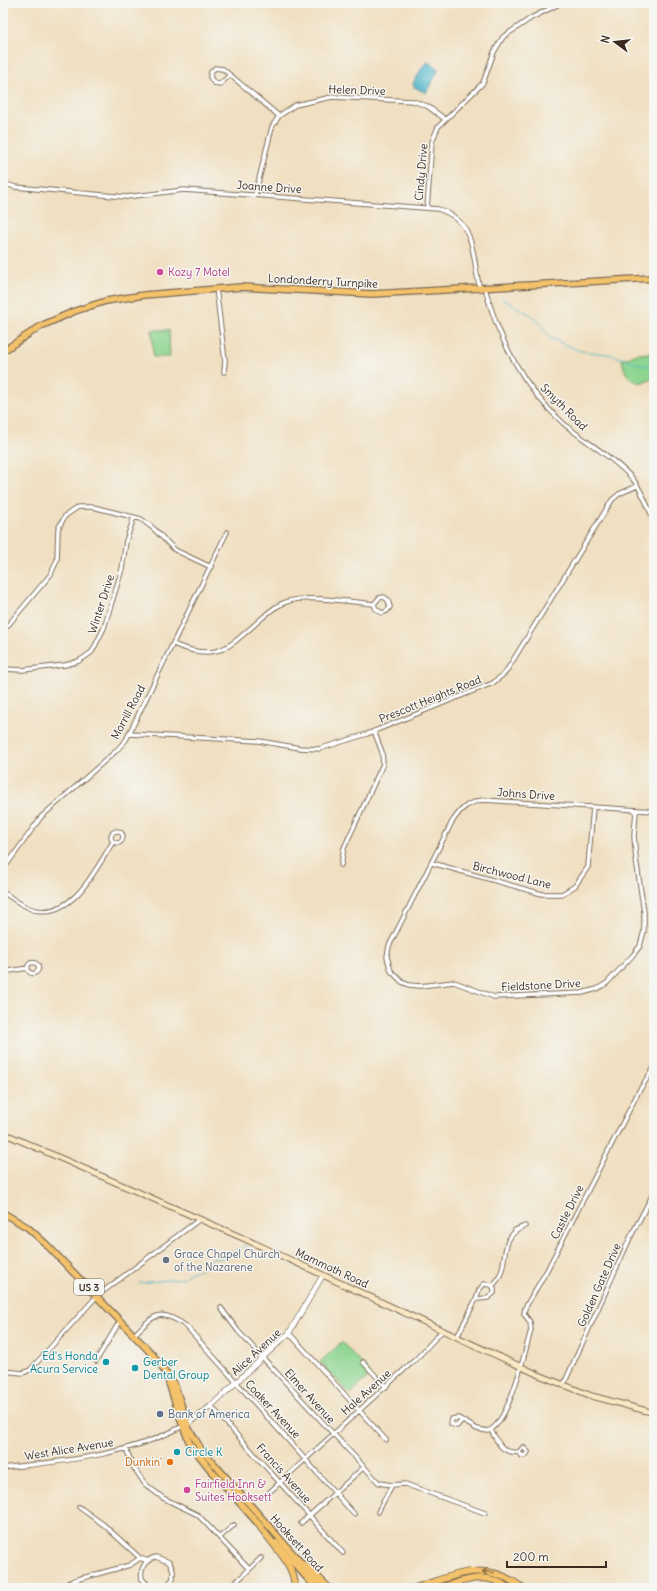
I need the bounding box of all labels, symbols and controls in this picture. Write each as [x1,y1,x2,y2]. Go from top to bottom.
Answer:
north arrow [595,22,635,62]
text: N [598,34,613,45]
street label: Helen Drive [328,82,386,98]
street label: Cindy Drive [412,143,430,201]
street label: Joanne Drive [236,178,302,196]
place label: Kozy 7 Motel [168,265,230,279]
marker: Kozy 7 Motel [155,267,165,277]
street label: Londonderry Turnpike [268,271,378,291]
street label: Smyth Road [538,381,591,434]
street label: Winter Drive [85,573,117,635]
street label: Prescott Heights Road [377,672,484,726]
street label: Morrill Road [108,682,148,742]
street label: Johns Drive [497,785,556,803]
street label: Birchwood Lane [471,858,553,892]
street label: Fieldstone Drive [501,976,581,994]
street label: Castle Drive [547,1182,587,1242]
street label: Golden Gate Drive [574,1241,624,1329]
street label: Mammoth Road [293,1245,371,1291]
place label: Grace Chapel Church of the Nazarene [174,1247,280,1274]
marker: Grace Chapel Church of the Nazarene [161,1255,171,1265]
road number: US 3 [74,1279,104,1295]
street label: Alice Avenue [228,1325,284,1379]
place label: Ed's Honda Acura Service [30,1349,98,1376]
place label: Gerber Dental Group [143,1355,209,1382]
marker: Ed's Honda Acura Service [101,1357,111,1367]
marker: Gerber Dental Group [130,1363,140,1373]
street label: Elmer Avenue [282,1366,338,1426]
street label: Hale Avenue [338,1366,394,1418]
street label: Coaker Avenue [242,1377,304,1441]
place label: Bank of America [168,1407,250,1421]
marker: Bank of America [155,1409,165,1419]
street label: West Alice Avenue [24,1435,114,1463]
street label: Francis Avenue [254,1440,314,1506]
place label: Circle K [185,1445,223,1459]
marker: Circle K [172,1447,182,1457]
place label: Dunkin' [125,1455,162,1469]
marker: Dunkin' [165,1457,175,1467]
place label: Fairfield Inn & Suites Hooksett [195,1477,272,1504]
marker: Fairfield Inn & Suites Hooksett [182,1485,192,1495]
street label: Hooksett Road [267,1511,327,1575]
scale bar [507,1543,606,1569]
text: 200 m [513,1549,549,1564]
one-way arrow [482,1568,495,1575]

